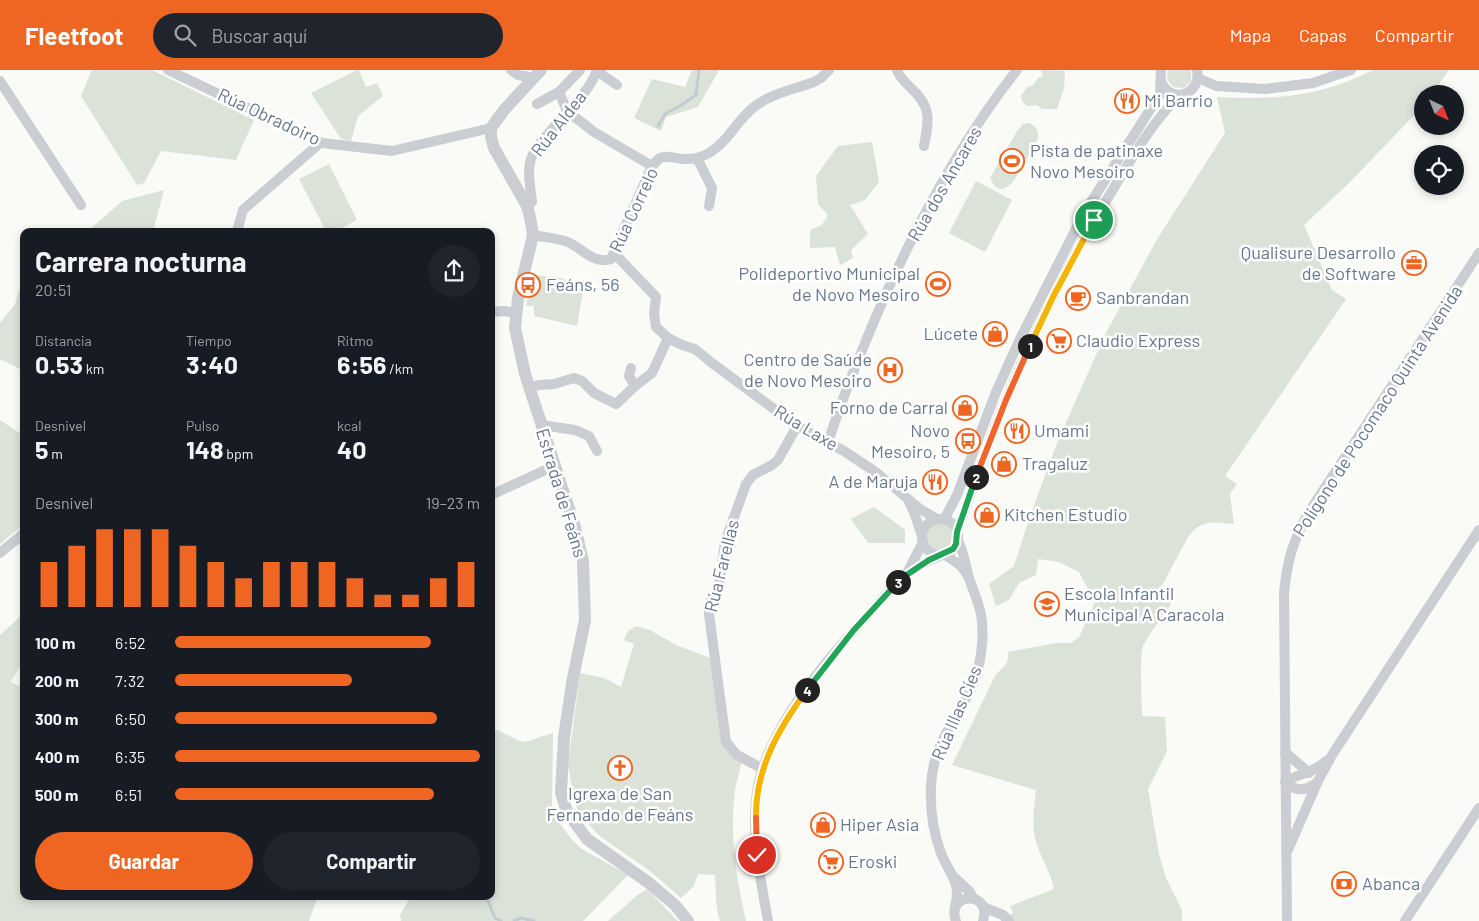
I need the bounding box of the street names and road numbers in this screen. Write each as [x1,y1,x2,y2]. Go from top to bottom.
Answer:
street label: Rúa Obradoiro [215,83,324,149]
street label: Rúa Aldea [526,86,591,161]
street label: Rúa dos Ancares [902,122,986,245]
street label: Rúa Correlo [604,164,662,255]
street label: Polígono de Pocomaco Quinta Avenida [1288,281,1467,540]
street label: Rúa Laxe [771,399,843,455]
street label: Estrada de Feáns [532,425,592,560]
street label: Rúa Farellas [699,517,743,614]
street label: Rúa Illas Cíes [926,662,986,763]

